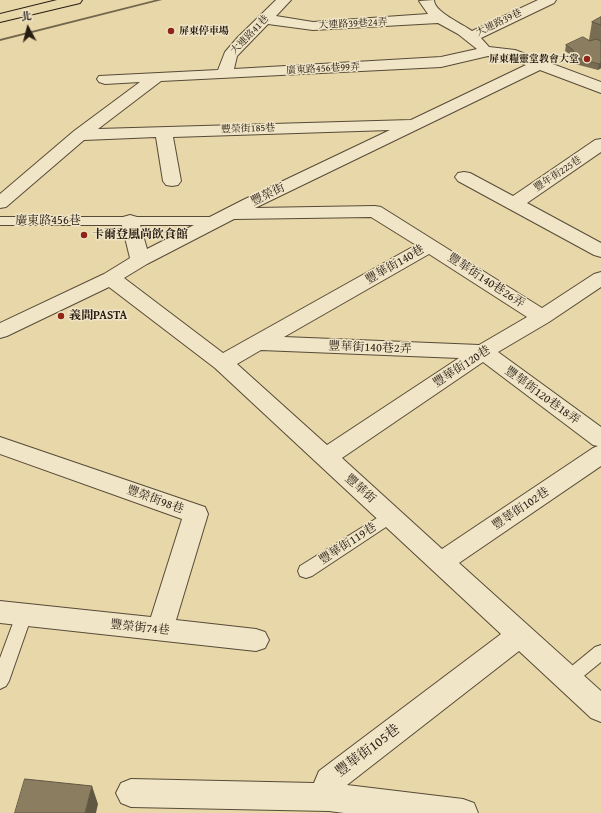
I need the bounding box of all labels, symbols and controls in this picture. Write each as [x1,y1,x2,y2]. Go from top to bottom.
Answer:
text: 北 [20,7,33,25]
street label: 大連路39巷 [474,7,524,39]
north arrow [8,8,48,48]
street label: 大連路41巷 [228,13,272,57]
street label: 大連路39巷24弄 [318,16,388,32]
place label: 屏東停車場 [179,25,229,37]
marker: 屏東停車場 [166,26,176,36]
place label: 屏東糧靈堂教會大堂 [489,53,579,65]
marker: 屏東糧靈堂教會大堂 [582,54,592,64]
street label: 廣東路456巷99弄 [286,61,360,77]
street label: 豐榮街185巷 [221,122,275,136]
street label: 豐年街225巷 [532,154,584,194]
street label: 豐榮街 [249,181,287,209]
street label: 廣東路456巷 [15,214,81,228]
place label: 卡爾登風尚飲食館 [92,228,188,242]
marker: 卡爾登風尚飲食館 [79,230,89,240]
street label: 豐華街140巷 [363,242,427,288]
street label: 豐華街140巷26弄 [445,251,527,311]
place label: 義間PASTA [69,309,127,323]
marker: 義間PASTA [56,311,66,321]
street label: 豐華街140巷2弄 [328,339,412,357]
street label: 豐華街120巷 [431,343,493,391]
street label: 豐華街120巷18弄 [502,364,582,428]
street label: 豐華街 [342,472,378,506]
street label: 豐榮街98巷 [125,483,185,517]
street label: 豐華街102巷 [490,485,552,533]
street label: 豐華街119巷 [317,520,379,568]
street label: 豐榮街74巷 [110,618,170,638]
street label: 豐華街105巷 [333,721,403,781]

